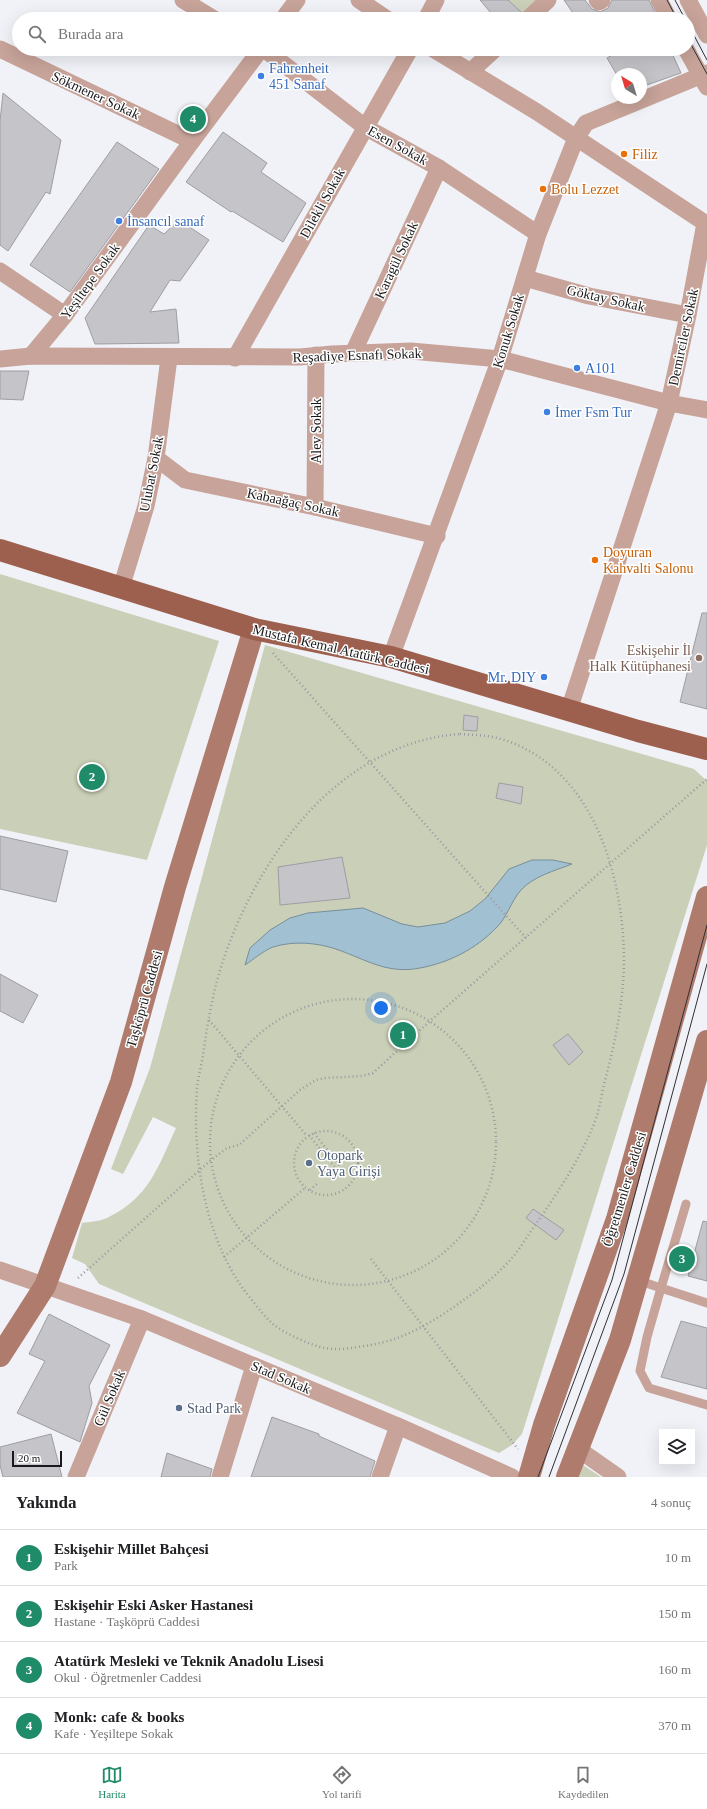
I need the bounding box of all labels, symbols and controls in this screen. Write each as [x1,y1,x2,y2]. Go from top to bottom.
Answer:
search box [12,12,695,56]
icon: search [26,23,48,45]
text: Burada ara [58,26,123,42]
place label: Fahrenheit 451 Sanaf [269,61,329,92]
north arrow [611,68,647,104]
street label: Sökmener Sokak [49,69,142,122]
marker: Fahrenheit 451 Sanaf [256,71,266,81]
pin: 4 [180,104,206,134]
street label: Esen Sokak [365,123,430,168]
place label: Filiz [632,147,658,162]
marker: Filiz [619,149,629,159]
street label: Dilekli Sokak [297,166,348,241]
place label: Bolu Lezzet [551,182,619,197]
marker: Bolu Lezzet [538,184,548,194]
place label: İnsancıl sanaf [127,214,205,229]
marker: İnsancıl sanaf [114,216,124,226]
street label: Karagül Sokak [372,219,421,301]
street label: Yeşiltepe Sokak [58,240,123,322]
street label: Göktay Sokak [565,282,646,315]
street label: Demirciler Sokak [666,287,701,387]
street label: Konuk Sokak [490,292,527,370]
street label: Reşadiye Esnafı Sokak [292,346,422,365]
place label: A101 [585,361,616,376]
marker: A101 [572,363,582,373]
street label: Alev Sokak [309,398,324,464]
place label: İmer Fsm Tur [555,405,632,420]
marker: İmer Fsm Tur [542,407,552,417]
street label: Ulubat Sokak [137,435,166,513]
street label: Kabaağaç Sokak [246,485,340,520]
place label: Doyuran Kahvalti Salonu [603,545,694,576]
marker: Doyuran Kahvalti Salonu [590,555,600,565]
street label: Mustafa Kemal Atatürk Caddesi [251,622,431,677]
place label: Eskişehir İl Halk Kütüphanesi [590,643,691,674]
marker: Eskişehir İl Halk Kütüphanesi [694,653,704,663]
place label: Mr. DIY [488,670,536,685]
marker: Mr. DIY [539,672,549,682]
pin: 2 [79,762,105,792]
street label: Taşköprü Caddesi [123,949,166,1050]
your location [371,998,391,1018]
pin: 1 [390,1020,416,1050]
street label: Öğretmenler Caddesi [599,1129,649,1248]
place label: Otopark Yaya Girişi [317,1148,381,1179]
marker: Otopark Yaya Girişi [304,1158,314,1168]
pin: 3 [669,1244,695,1274]
street label: Stad Sokak [249,1358,313,1397]
street label: Gül Sokak [91,1368,128,1429]
place label: Stad Park [187,1401,241,1416]
marker: Stad Park [174,1403,184,1413]
map controls [659,1429,695,1465]
button: layers [659,1429,695,1465]
scale bar [12,1449,62,1468]
text: 20 m [18,1452,40,1464]
text: Yakında [16,1493,76,1512]
text: 4 sonuç [651,1495,691,1510]
text: Eskişehir Millet Bahçesi [54,1541,209,1557]
text: 1 [26,1550,32,1565]
text: 10 m [665,1550,691,1565]
text: Park [54,1558,78,1573]
text: Eskişehir Eski Asker Hastanesi [54,1597,253,1613]
text: 2 [26,1606,32,1621]
text: 150 m [658,1606,691,1621]
text: Hastane · Taşköprü Caddesi [54,1614,200,1629]
text: Atatürk Mesleki ve Teknik Anadolu Lisesi [54,1653,324,1669]
text: 3 [26,1662,32,1677]
text: 160 m [658,1662,691,1677]
text: Okul · Öğretmenler Caddesi [54,1670,202,1685]
text: Monk: cafe & books [54,1709,184,1725]
text: 4 [26,1718,32,1733]
text: 370 m [658,1718,691,1733]
text: Kafe · Yeşiltepe Sokak [54,1726,173,1741]
tab: Harita [98,1764,126,1800]
tab: Yol tarifi [322,1764,362,1800]
tab: Kaydedilen [558,1764,609,1800]

